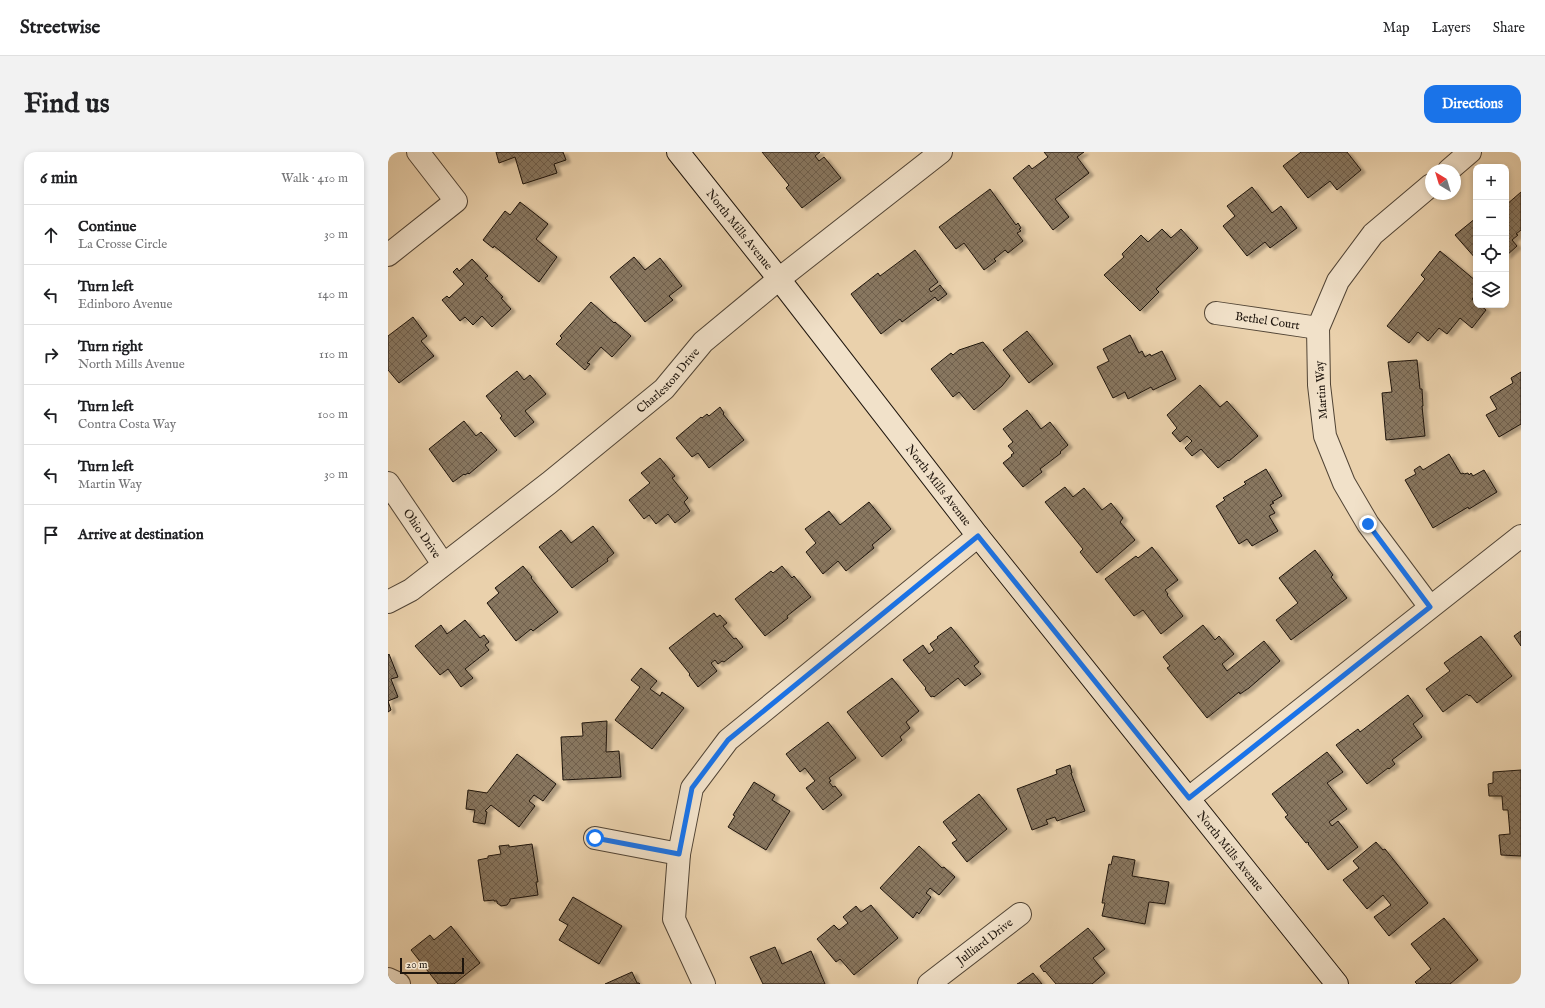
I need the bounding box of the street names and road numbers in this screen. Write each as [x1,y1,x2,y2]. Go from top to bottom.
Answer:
street label: North Mills Avenue [703,187,776,273]
street label: Bethel Court [1234,309,1301,333]
street label: Charleston Drive [634,345,703,416]
street label: Martin Way [1312,360,1331,420]
street label: North Mills Avenue [902,442,975,529]
street label: Ohio Drive [400,506,444,562]
street label: North Mills Avenue [1193,808,1267,895]
street label: Julliard Drive [952,915,1016,970]

